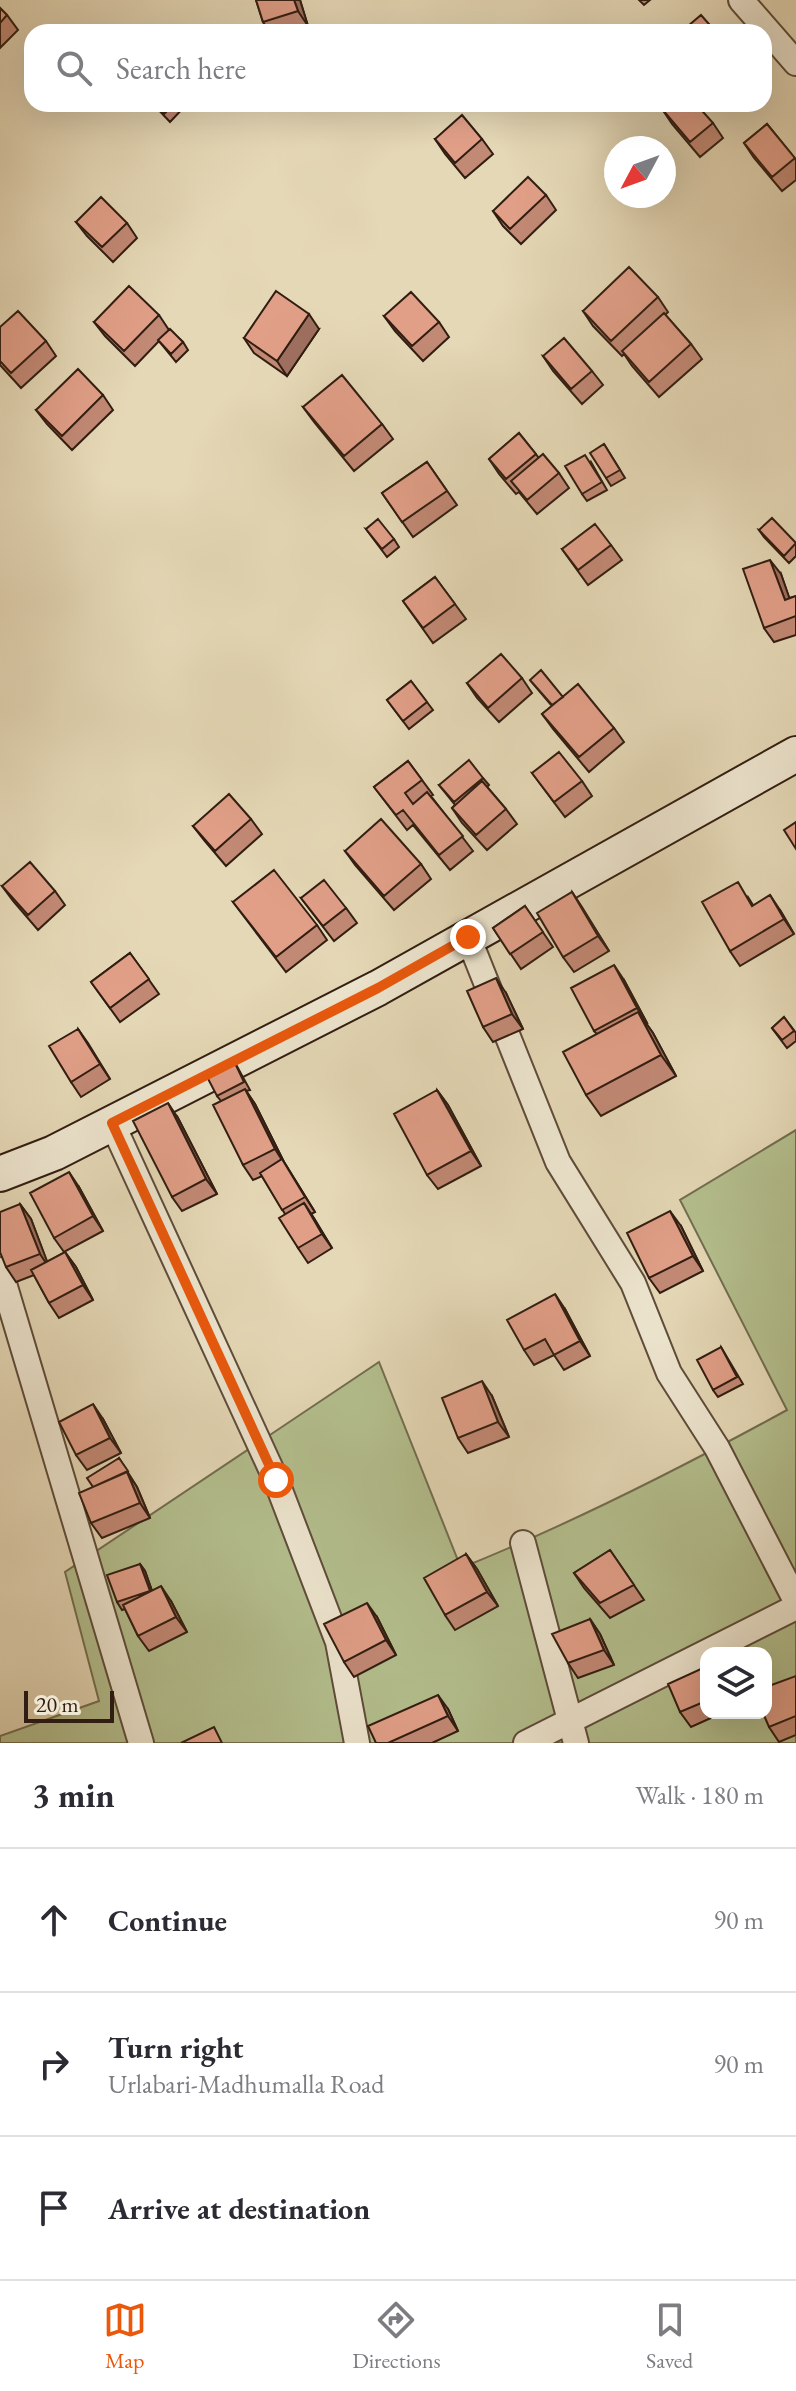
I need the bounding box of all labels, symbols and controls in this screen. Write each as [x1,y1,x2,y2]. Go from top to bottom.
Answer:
search box [24,24,772,112]
icon: search [52,46,96,90]
text: Search here [116,49,246,88]
north arrow [604,136,676,208]
route end [450,919,486,955]
route start [258,1462,294,1498]
map controls [700,1647,772,1719]
button: layers [700,1647,772,1719]
scale bar [24,1687,114,1723]
text: 20 m [36,1690,79,1719]
text: 3 min [32,1773,115,1817]
text: Walk · 180 m [636,1778,764,1812]
icon: ahead [32,1898,76,1942]
text: Continue [108,1901,227,1940]
text: 90 m [714,1903,764,1937]
text: Turn right [108,2028,244,2067]
icon: right [32,2042,76,2086]
text: 90 m [714,2047,764,2081]
text: Urlabari-Madhumalla Road [108,2067,385,2101]
icon: arrive [32,2186,76,2230]
text: Arrive at destination [108,2189,370,2228]
tab: Map [103,2298,147,2375]
tab: Directions [352,2298,441,2375]
tab: Saved [646,2298,693,2375]

